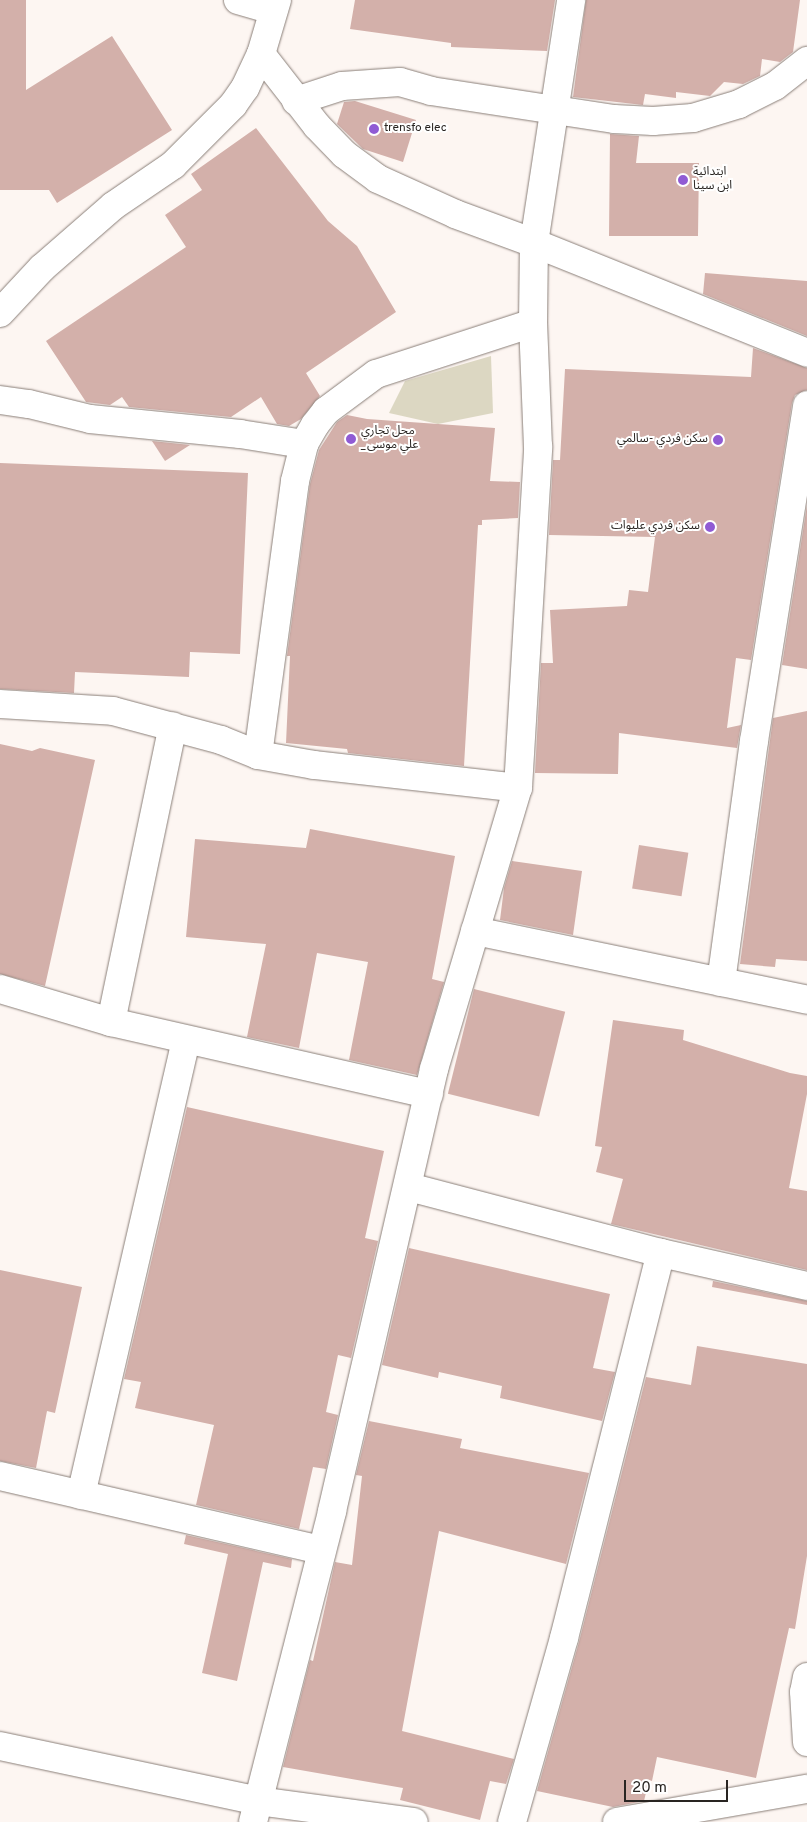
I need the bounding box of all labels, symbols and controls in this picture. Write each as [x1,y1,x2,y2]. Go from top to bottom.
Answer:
place label: trensfo elec [384,122,447,136]
marker: trensfo elec [368,123,380,135]
place label: ابتدائية ابن سينا [693,166,732,194]
marker: ابتدائية ابن سينا [677,174,689,186]
place label: محل تجاري _علي موسى [361,425,418,453]
marker: محل تجاري _علي موسى [345,433,357,445]
place label: سكن فردي -سالمي [617,433,708,447]
marker: سكن فردي -سالمي [712,434,724,446]
place label: سكن فردي عليوات [611,520,700,534]
marker: سكن فردي عليوات [704,521,716,533]
scale bar [627,1770,731,1802]
text: 20 m [632,1779,667,1798]

